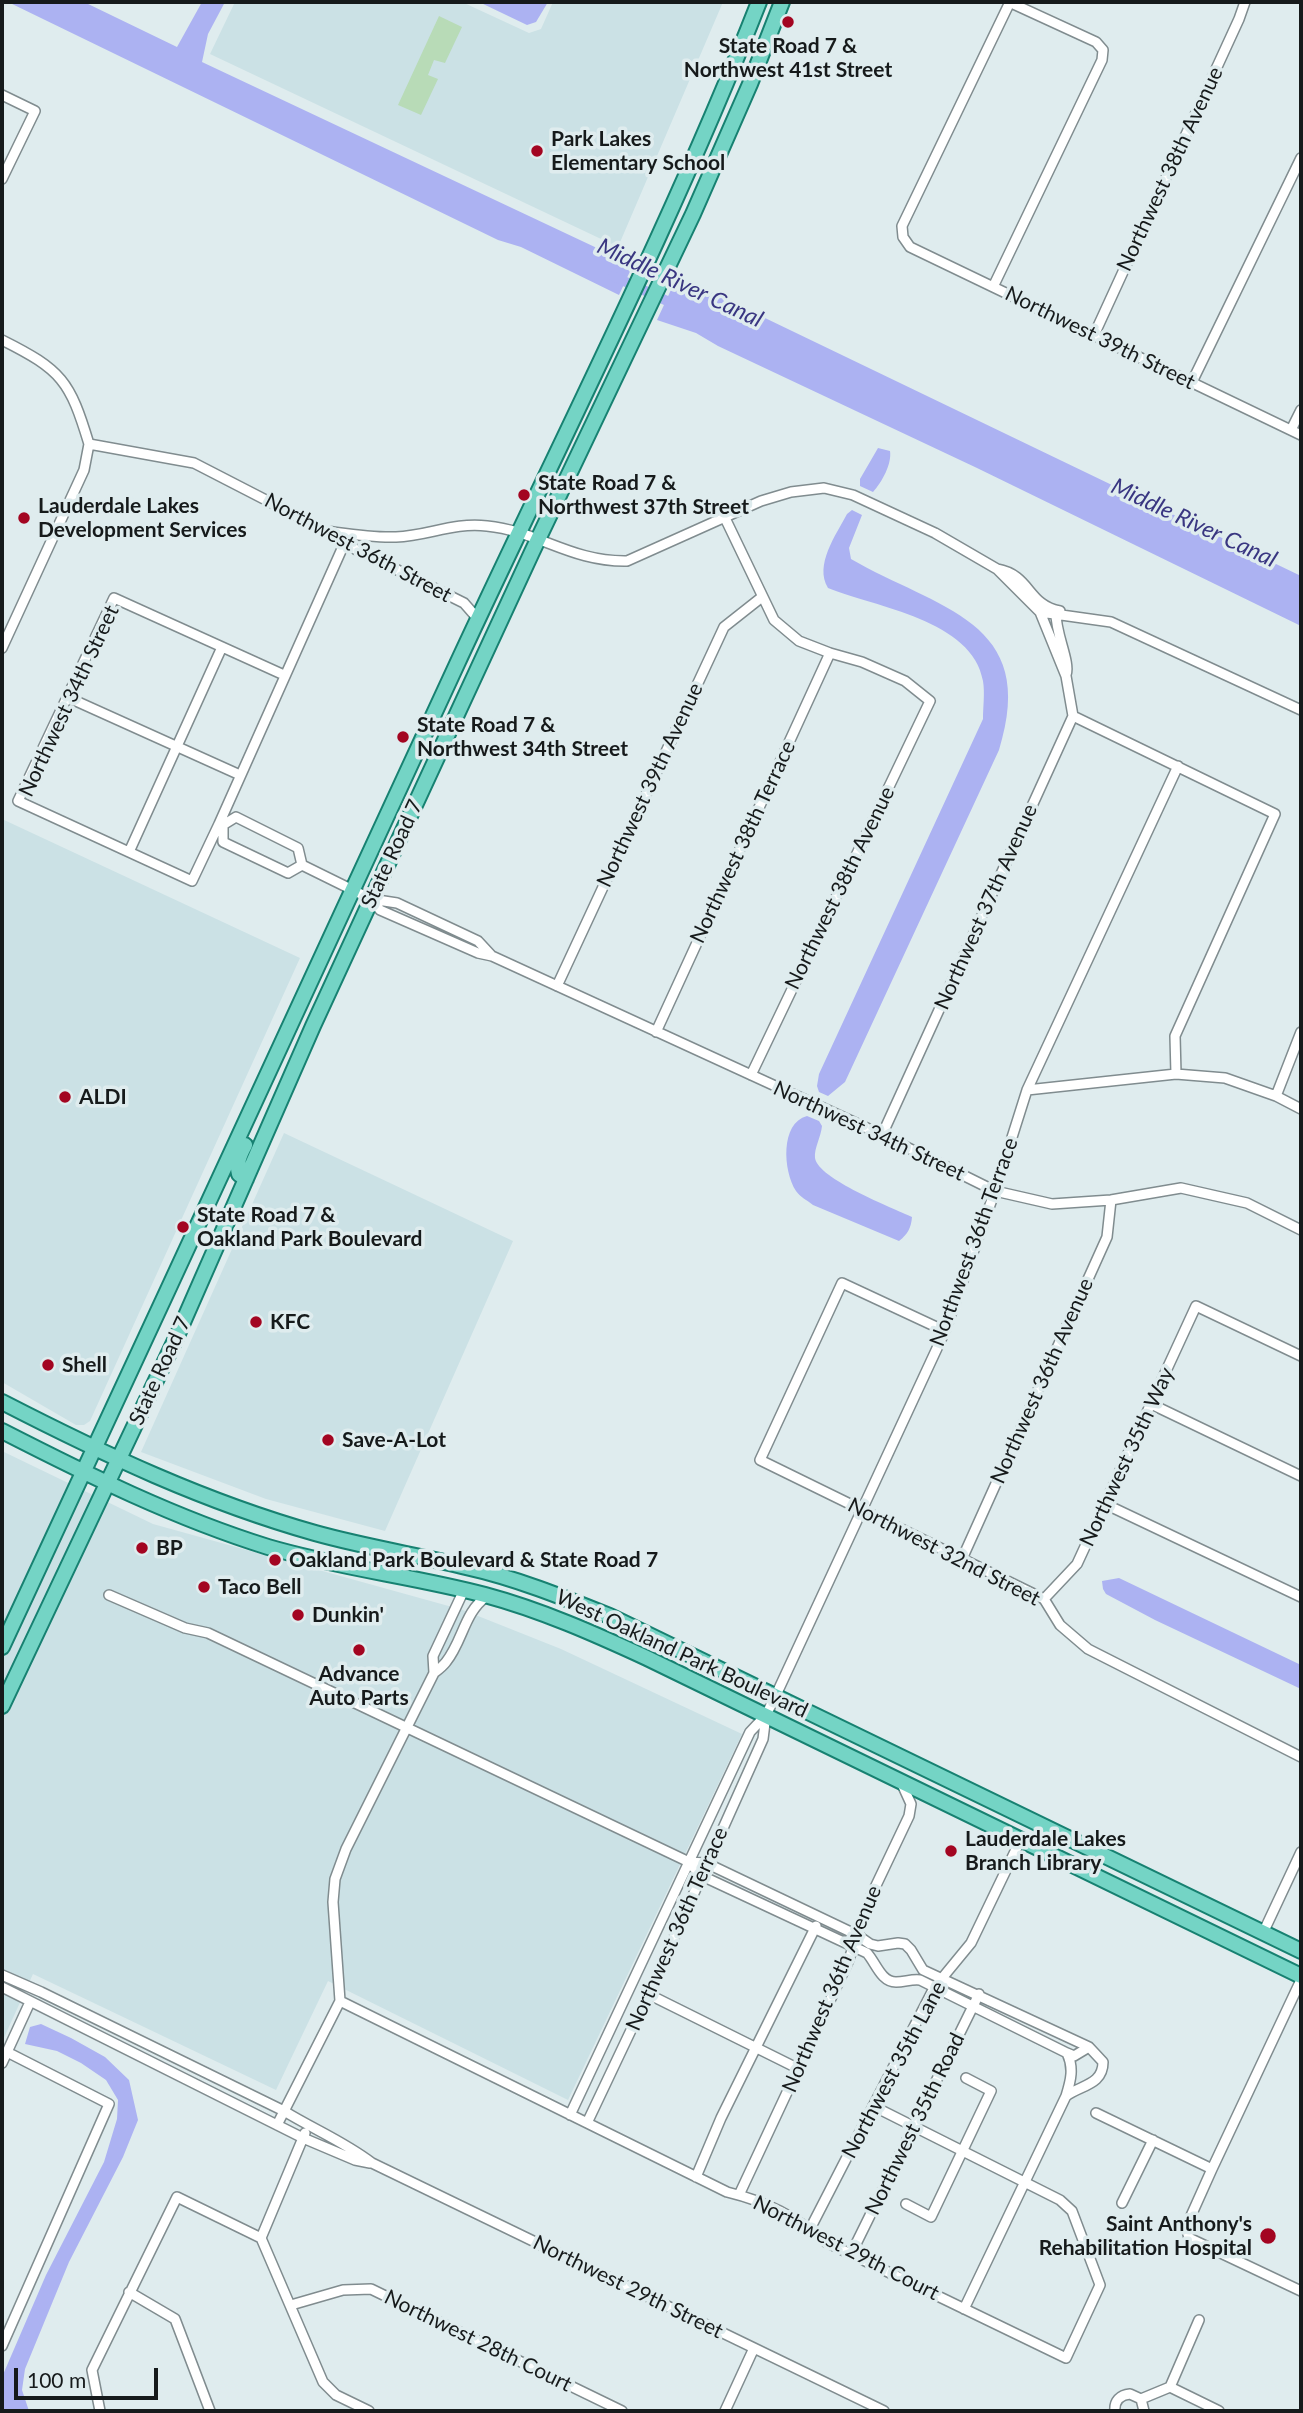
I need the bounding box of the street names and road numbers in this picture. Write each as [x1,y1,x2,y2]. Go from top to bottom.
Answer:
street label: Northwest 38th Avenue [1112,63,1228,275]
street label: Northwest 39th Street [1001,281,1199,395]
street label: Northwest 36th Street [260,488,456,608]
street label: Northwest 34th Street [14,601,124,801]
street label: Northwest 39th Avenue [592,679,708,891]
street label: Northwest 38th Terrace [685,737,801,947]
street label: Northwest 38th Avenue [780,783,900,993]
street label: State Road 7 [356,796,428,912]
street label: Northwest 37th Avenue [929,800,1043,1014]
street label: Northwest 34th Street [769,1076,969,1186]
street label: Northwest 36th Terrace [924,1134,1024,1350]
street label: Northwest 36th Avenue [985,1274,1099,1488]
street label: State Road 7 [124,1313,196,1429]
street label: Northwest 35th Way [1074,1364,1180,1550]
street label: Northwest 32nd Street [844,1493,1044,1611]
street label: West Oakland Park Boulevard [552,1585,812,1723]
street label: Northwest 36th Terrace [621,1823,733,2035]
street label: Northwest 36th Avenue [777,1882,887,2096]
street label: Northwest 35th Lane [837,1977,951,2163]
street label: Northwest 35th Road [860,2029,970,2219]
street label: Northwest 29th Court [749,2190,943,2306]
street label: Northwest 29th Street [529,2230,727,2344]
street label: Northwest 28th Court [380,2285,576,2397]

